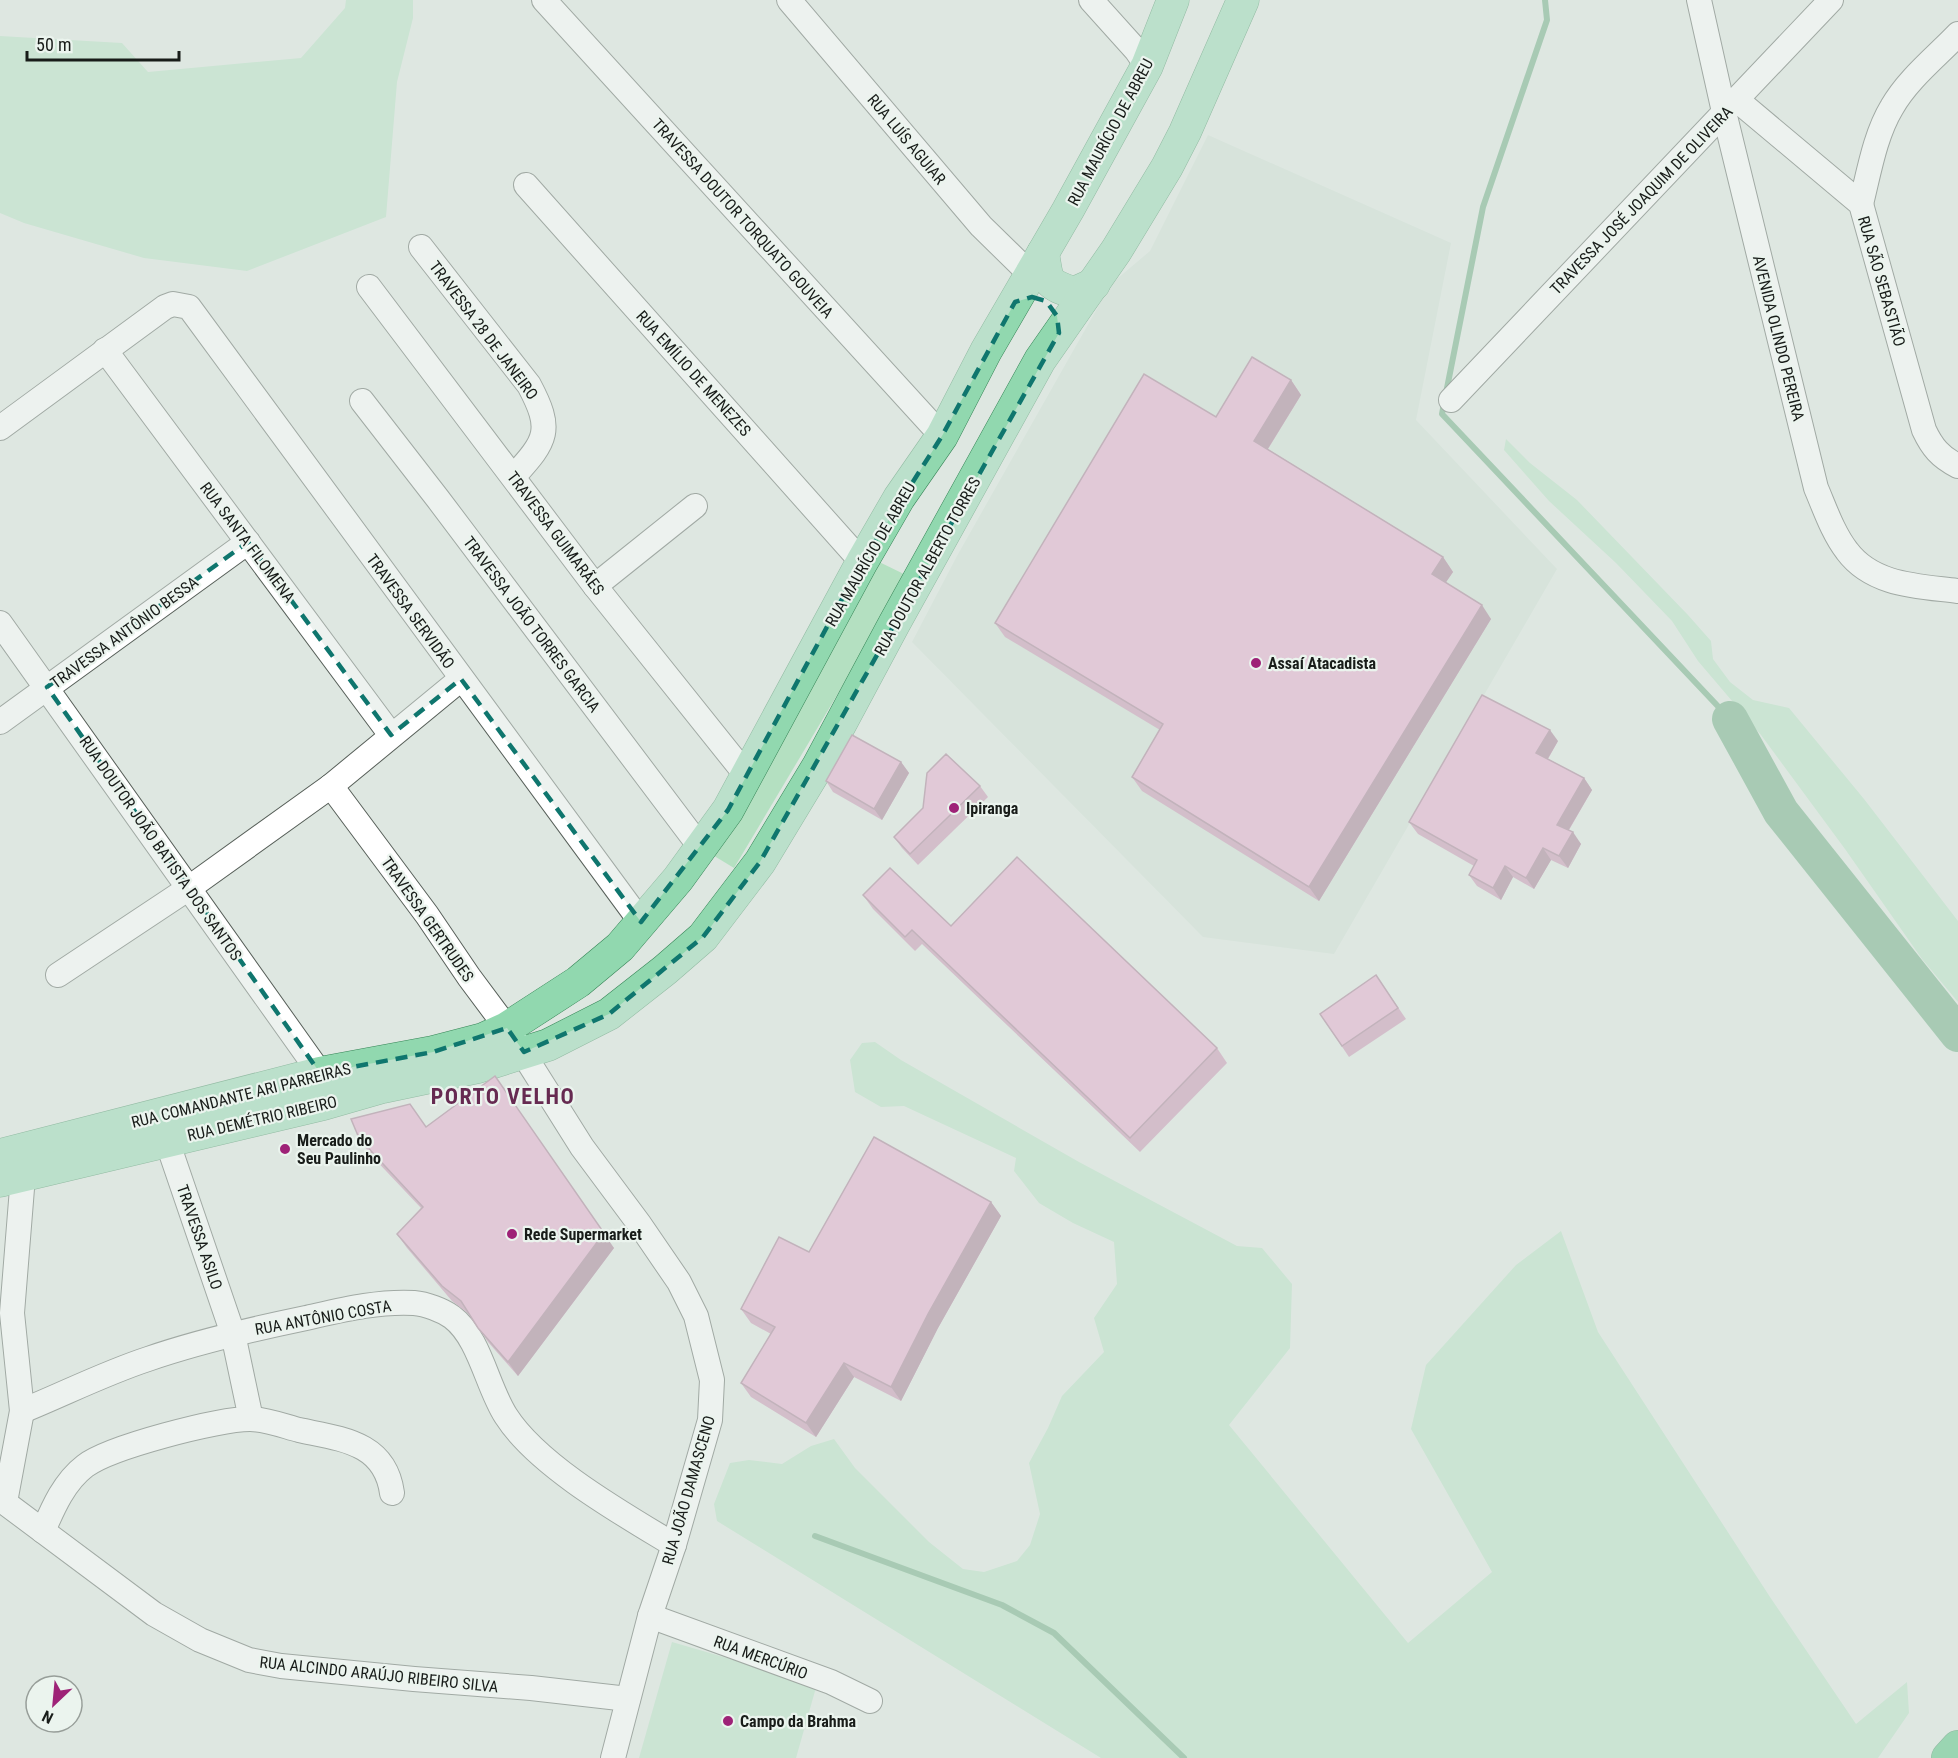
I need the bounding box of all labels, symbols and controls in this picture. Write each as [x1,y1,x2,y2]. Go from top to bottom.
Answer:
scale bar [27,24,178,62]
text: 50 m [36,34,71,55]
street label: RUA MAURÍCIO DE ABREU [1064,56,1157,209]
street label: RUA LUÍS AGUIAR [863,90,950,189]
street label: TRAVESSA JOSÉ JOAQUIM DE OLIVEIRA [1546,102,1737,298]
street label: TRAVESSA DOUTOR TORQUATO GOUVEIA [648,115,837,322]
street label: RUA SÃO SEBASTIÃO [1854,214,1910,348]
street label: AVENIDA OLINDO PEREIRA [1749,253,1808,423]
street label: TRAVESSA 28 DE JANEIRO [425,257,542,403]
street label: RUA EMÍLIO DE MENEZES [632,307,755,440]
street label: TRAVESSA GUIMARÃES [503,467,609,599]
street label: RUA DOUTOR ALBERTO TORRES [870,474,985,659]
street label: RUA SANTA FILOMENA [196,478,299,606]
street label: RUA MAURÍCIO DE ABREU [821,479,920,630]
street label: TRAVESSA JOÃO TORRES GARCIA [459,532,605,716]
street label: TRAVESSA SERVIDÃO [363,550,459,672]
street label: TRAVESSA ANTÔNIO BESSA [46,572,202,692]
place label: Assaí Atacadista [1268,654,1376,673]
marker: Assaí Atacadista [1249,656,1263,670]
street label: RUA DOUTOR JOÃO BATISTA DOS SANTOS [75,732,247,964]
place label: Ipiranga [966,799,1019,818]
marker: Ipiranga [947,801,961,815]
street label: TRAVESSA GERTRUDES [377,853,478,985]
street label: RUA COMANDANTE ARI PARREIRAS [129,1059,353,1132]
district label: PORTO VELHO [431,1084,575,1109]
street label: RUA DEMÉTRIO RIBEIRO [185,1092,339,1145]
place label: Mercado do Seu Paulinho [297,1131,381,1168]
marker: Mercado do Seu Paulinho [278,1142,292,1156]
street label: TRAVESSA ASILO [173,1182,226,1292]
place label: Rede Supermarket [524,1225,642,1244]
marker: Rede Supermarket [505,1227,519,1241]
street label: RUA ANTÔNIO COSTA [253,1295,393,1339]
street label: RUA JOÃO DAMASCENO [657,1413,719,1567]
street label: RUA MERCÚRIO [711,1632,811,1683]
street label: RUA ALCINDO ARAÚJO RIBEIRO SILVA [259,1653,499,1696]
north arrow [24,1674,84,1734]
text: N [39,1706,56,1728]
place label: Campo da Brahma [740,1712,857,1731]
marker: Campo da Brahma [721,1714,735,1728]

